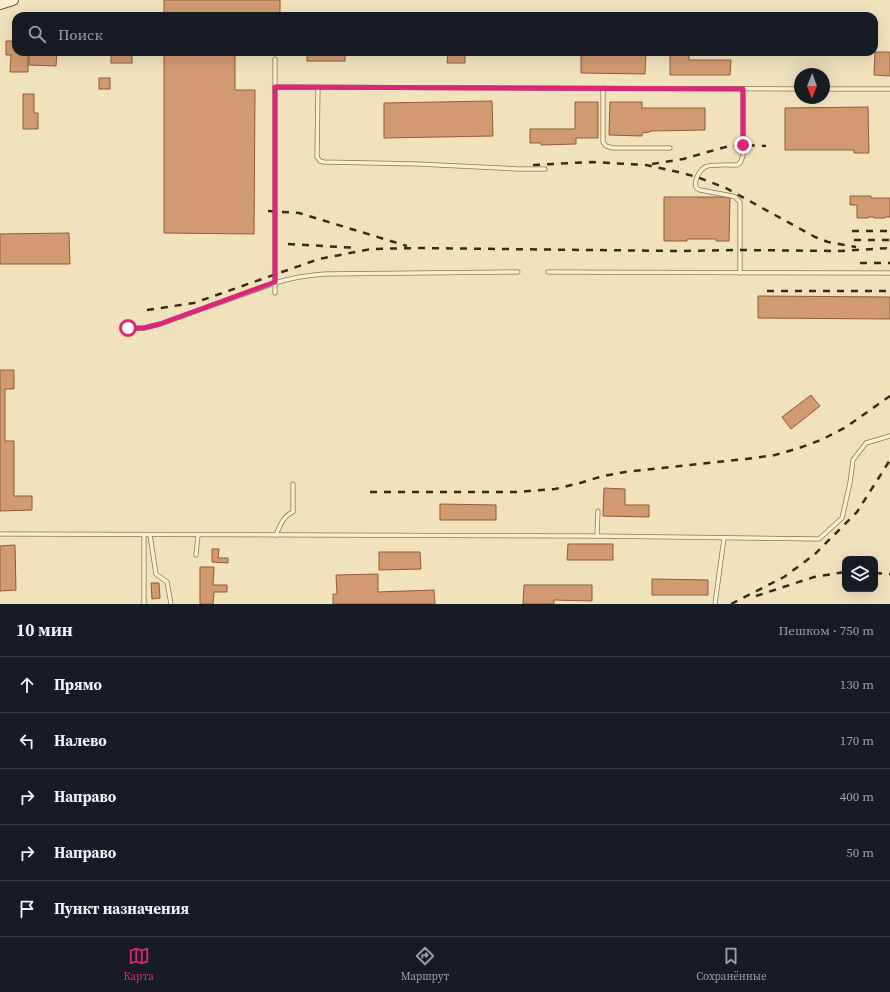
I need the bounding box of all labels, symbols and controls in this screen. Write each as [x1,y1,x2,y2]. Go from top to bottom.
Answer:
search box [12,12,878,56]
icon: search [26,23,48,45]
text: Поиск [58,24,103,45]
north arrow [794,68,830,104]
route end [734,136,752,154]
route start [119,319,137,337]
map controls [842,556,878,592]
button: layers [842,556,878,592]
text: 10 мин [16,618,73,642]
text: Пешком · 750 m [779,622,874,639]
icon: ahead [16,674,38,696]
text: Прямо [54,674,102,695]
text: 130 m [840,676,874,693]
icon: left [16,730,38,752]
text: Налево [54,730,107,751]
text: 170 m [840,732,874,749]
icon: right [16,786,38,808]
text: Направо [54,786,116,807]
text: 400 m [840,788,874,805]
icon: right [16,842,38,864]
text: Направо [54,842,116,863]
text: 50 m [846,844,874,861]
icon: arrive [16,898,38,920]
text: Пункт назначения [54,898,189,919]
tab: Карта [123,945,154,984]
tab: Маршрут [401,945,449,984]
tab: Сохранённые [696,945,767,984]

